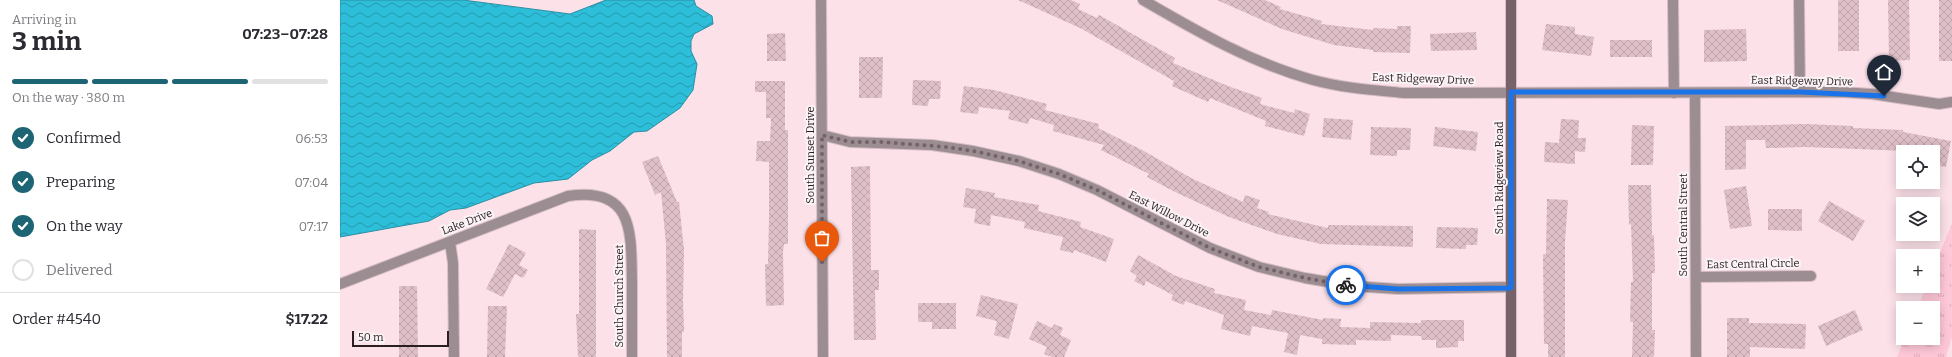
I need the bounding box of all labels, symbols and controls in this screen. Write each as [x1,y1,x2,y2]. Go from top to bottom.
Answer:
text: Arriving in [12,12,77,27]
text: 07:23–07:28 [242,25,328,43]
text: 3 min [12,26,81,57]
pin [1867,55,1901,96]
icon: home [1873,61,1895,83]
street label: East Ridgeway Drive [1372,71,1474,87]
street label: East Ridgeway Drive [1751,74,1853,88]
text: On the way · 380 m [12,90,125,105]
street label: South Sunset Drive [804,106,817,204]
street label: South Ridgeview Road [1493,121,1506,234]
icon: check [12,127,34,149]
text: Confirmed [46,129,121,147]
text: 06:53 [295,131,328,146]
map controls [1896,145,1940,345]
button: locate [1896,145,1940,189]
icon: check [12,171,34,193]
text: Preparing [46,173,115,191]
street label: South Central Street [1677,173,1690,277]
text: 07:04 [294,175,328,190]
street label: East Willow Drive [1127,188,1211,240]
button: layers [1896,197,1940,241]
street label: Lake Drive [440,206,494,238]
icon: check [12,215,34,237]
text: On the way [46,217,123,235]
text: 07:17 [299,219,328,234]
pin [805,221,839,262]
icon: bag [811,227,833,249]
street label: South Church Street [613,244,626,348]
button: + [1896,249,1940,293]
street label: East Central Circle [1706,257,1800,271]
text: Delivered [46,261,113,279]
courier [1326,265,1366,305]
icon: bike [1335,274,1357,296]
button: − [1896,301,1940,345]
text: Order #4540 [12,310,101,328]
text: $17.22 [286,310,328,328]
scale bar [352,329,449,348]
text: 50 m [358,331,384,344]

